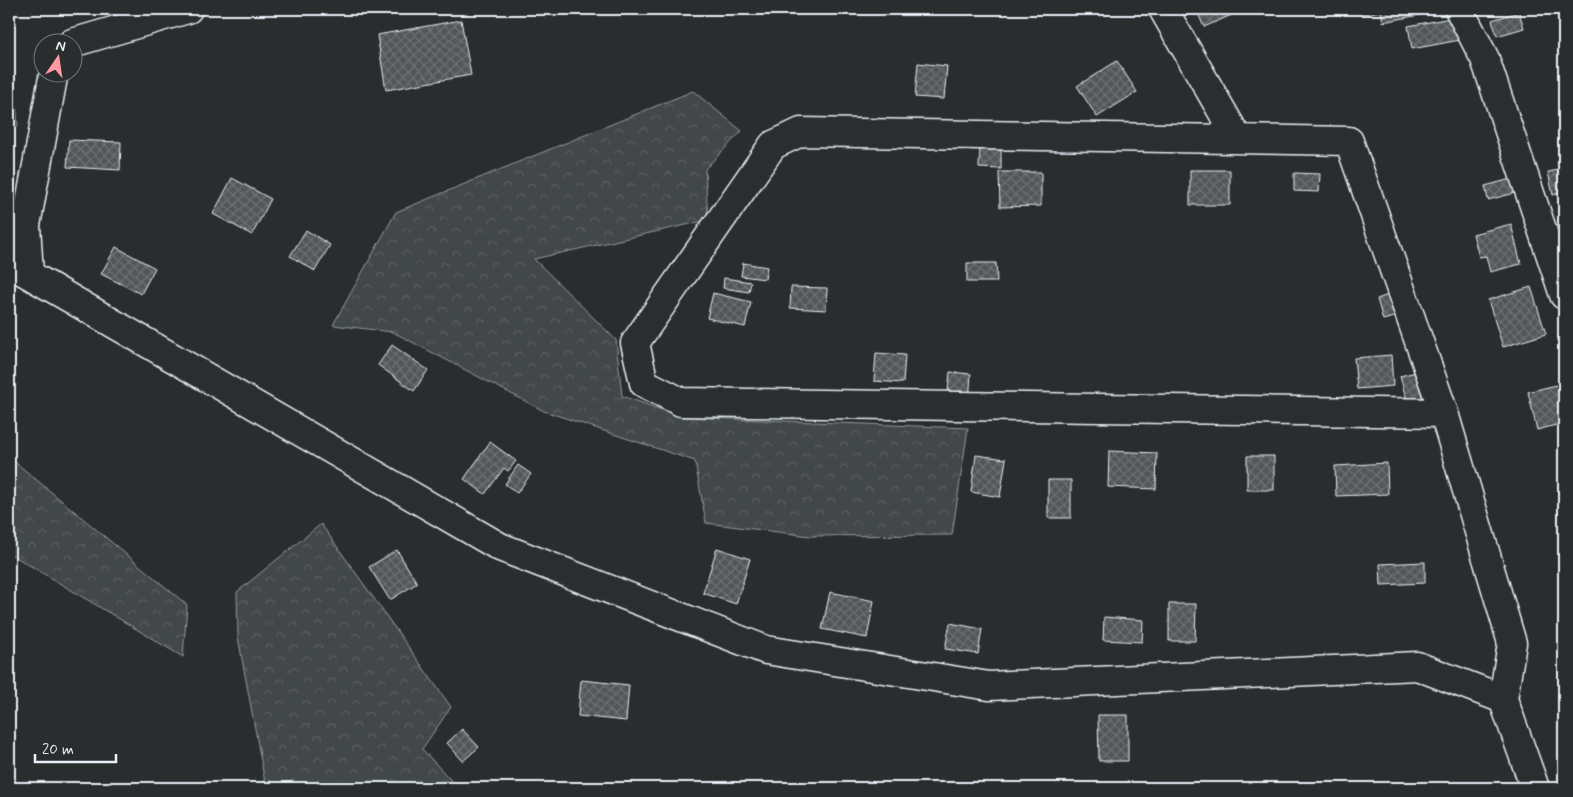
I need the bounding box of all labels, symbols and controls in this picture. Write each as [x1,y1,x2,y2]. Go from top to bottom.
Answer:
north arrow [32,32,82,82]
text: N [54,36,67,56]
scale bar [35,732,116,764]
text: 20 m [42,740,74,760]

